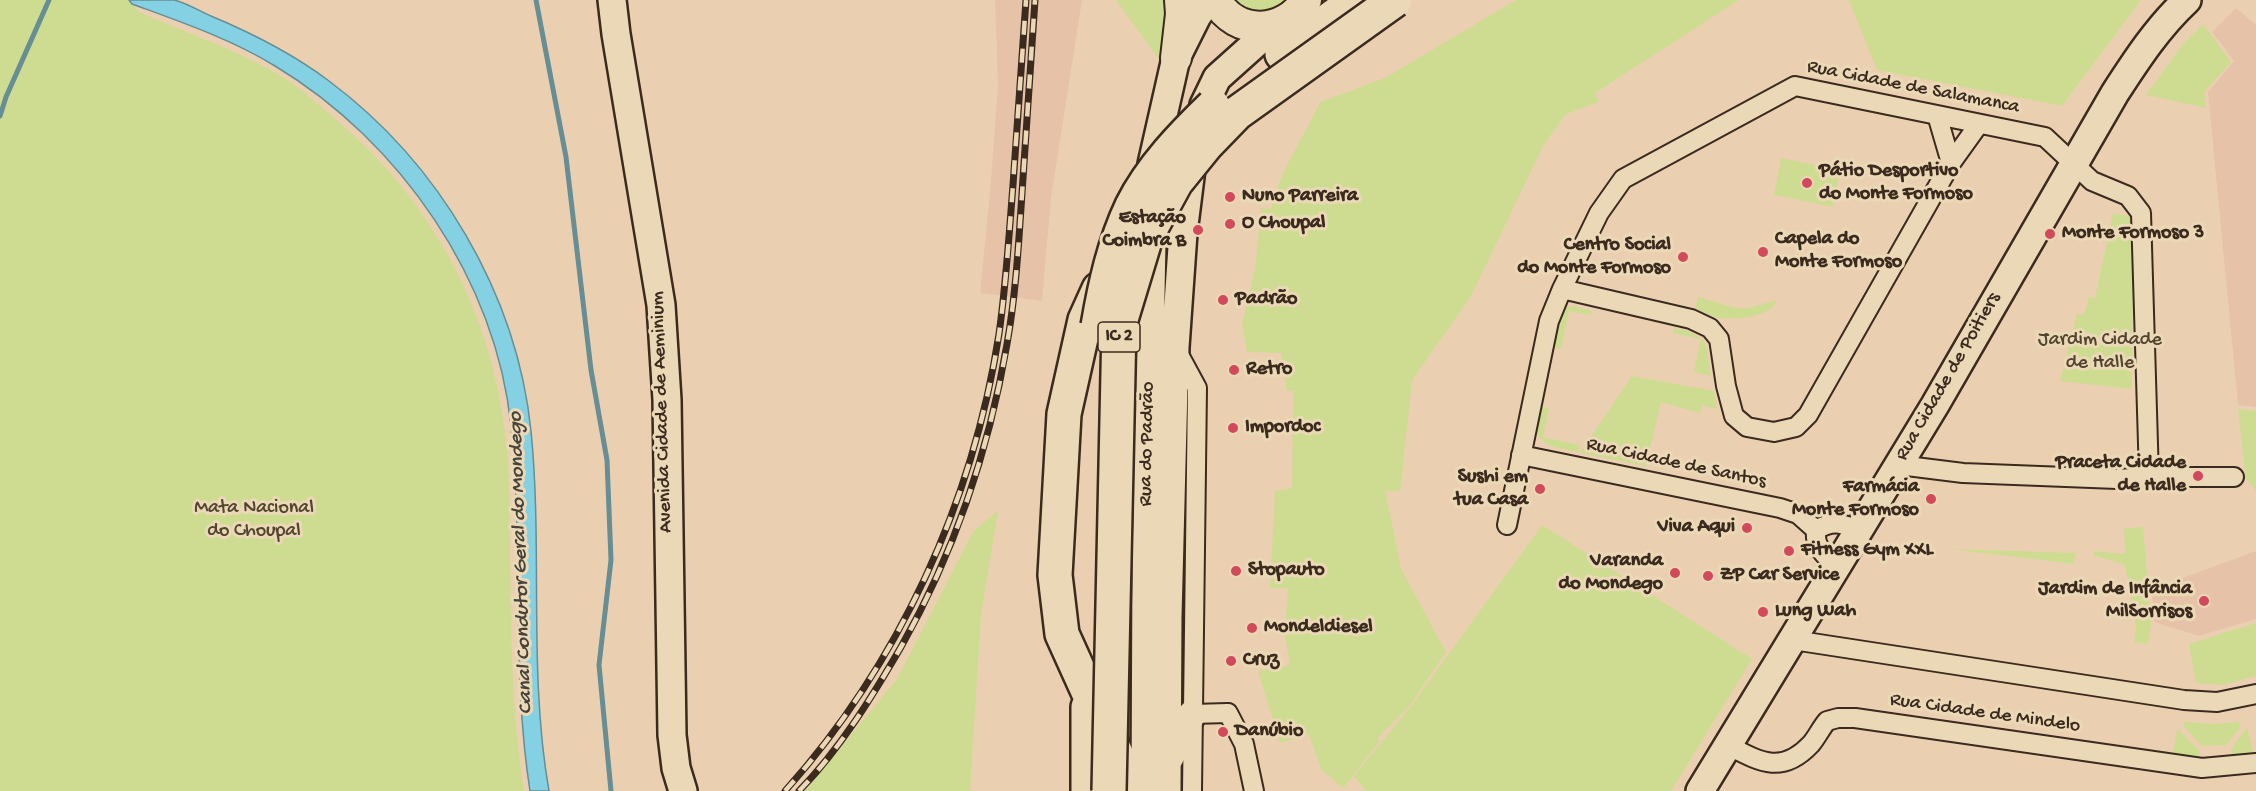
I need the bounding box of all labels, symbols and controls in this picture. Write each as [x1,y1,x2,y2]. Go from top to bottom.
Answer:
street label: Rua Cidade de Salamanca [1805,56,2021,120]
place label: Pátio Desportivo do Monte Formoso [1819,160,1973,207]
marker: Pátio Desportivo do Monte Formoso [1800,176,1814,190]
place label: Nuno Parreira [1242,185,1358,209]
marker: Nuno Parreira [1223,190,1237,204]
place label: Estação Coimbra B [1103,207,1186,254]
place label: O Choupal [1242,212,1325,236]
marker: O Choupal [1223,217,1237,231]
place label: Monte Formoso 3 [2062,222,2204,246]
marker: Estação Coimbra B [1191,223,1205,237]
marker: Monte Formoso 3 [2043,227,2057,241]
place label: Capela do Monte Formoso [1775,228,1902,275]
place label: Centro Social do Monte Formoso [1517,234,1671,281]
marker: Capela do Monte Formoso [1756,245,1770,259]
marker: Centro Social do Monte Formoso [1676,250,1690,264]
place label: Padrão [1235,288,1297,312]
street label: Rua Cidade de Poitiers [1891,289,2007,465]
street label: Avenida Cidade de Aeminium [647,291,679,533]
marker: Padrão [1216,293,1230,307]
road number: IC 2 [1098,322,1140,352]
park label: Jardim Cidade de Halle [2038,329,2162,376]
place label: Retro [1246,358,1292,382]
marker: Retro [1227,363,1241,377]
street label: Rua do Padrão [1135,381,1161,507]
water label: Canal Condutor Geral do Mondego [504,411,540,715]
place label: Impordoc [1245,416,1320,440]
marker: Impordoc [1226,421,1240,435]
street label: Rua Cidade de Santos [1584,433,1768,495]
place label: Praceta Cidade de Halle [2056,452,2186,499]
place label: Sushi em tua Casa [1454,466,1528,513]
marker: Praceta Cidade de Halle [2191,469,2205,483]
place label: Farmácia Monte Formoso [1792,476,1919,523]
marker: Sushi em tua Casa [1533,482,1547,496]
marker: Farmácia Monte Formoso [1924,492,1938,506]
park label: Mata Nacional do Choupal [194,497,314,544]
place label: Viva Aqui [1657,516,1735,540]
marker: Viva Aqui [1740,521,1754,535]
place label: Fitness Gym XXL [1801,539,1933,563]
marker: Fitness Gym XXL [1782,544,1796,558]
place label: Varanda do Mondego [1559,550,1663,597]
place label: Stopauto [1248,559,1325,583]
marker: Stopauto [1229,564,1243,578]
place label: ZP Car Service [1720,564,1839,588]
marker: Varanda do Mondego [1668,566,1682,580]
marker: ZP Car Service [1701,569,1715,583]
place label: Jardim de Infância MilSorrisos [2038,578,2192,625]
marker: Jardim de Infância MilSorrisos [2197,594,2211,608]
place label: Lung Wah [1775,600,1856,624]
marker: Lung Wah [1756,605,1770,619]
place label: Mondeldiesel [1264,616,1373,640]
marker: Mondeldiesel [1245,621,1259,635]
place label: Cruz [1243,649,1279,673]
marker: Cruz [1224,654,1238,668]
street label: Rua Cidade de Mindelo [1888,689,2082,739]
place label: Danúbio [1235,720,1303,744]
marker: Danúbio [1216,725,1230,739]

